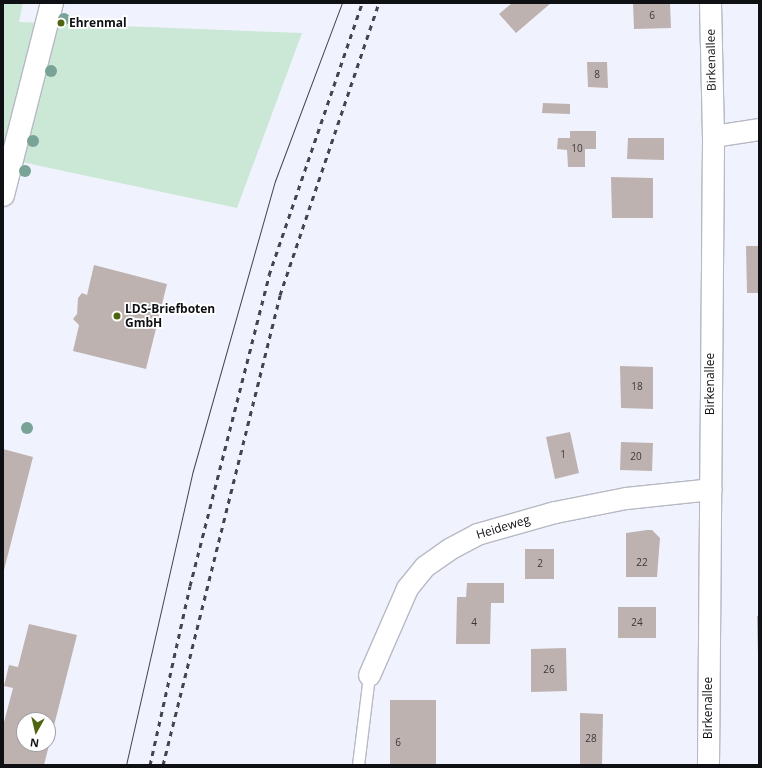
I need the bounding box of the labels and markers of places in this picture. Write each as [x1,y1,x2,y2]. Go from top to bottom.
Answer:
place label: Ehrenmal [69,16,127,30]
marker: Ehrenmal [56,18,66,28]
place label: LDS-Briefboten GmbH [125,302,215,330]
marker: LDS-Briefboten GmbH [112,311,122,321]

